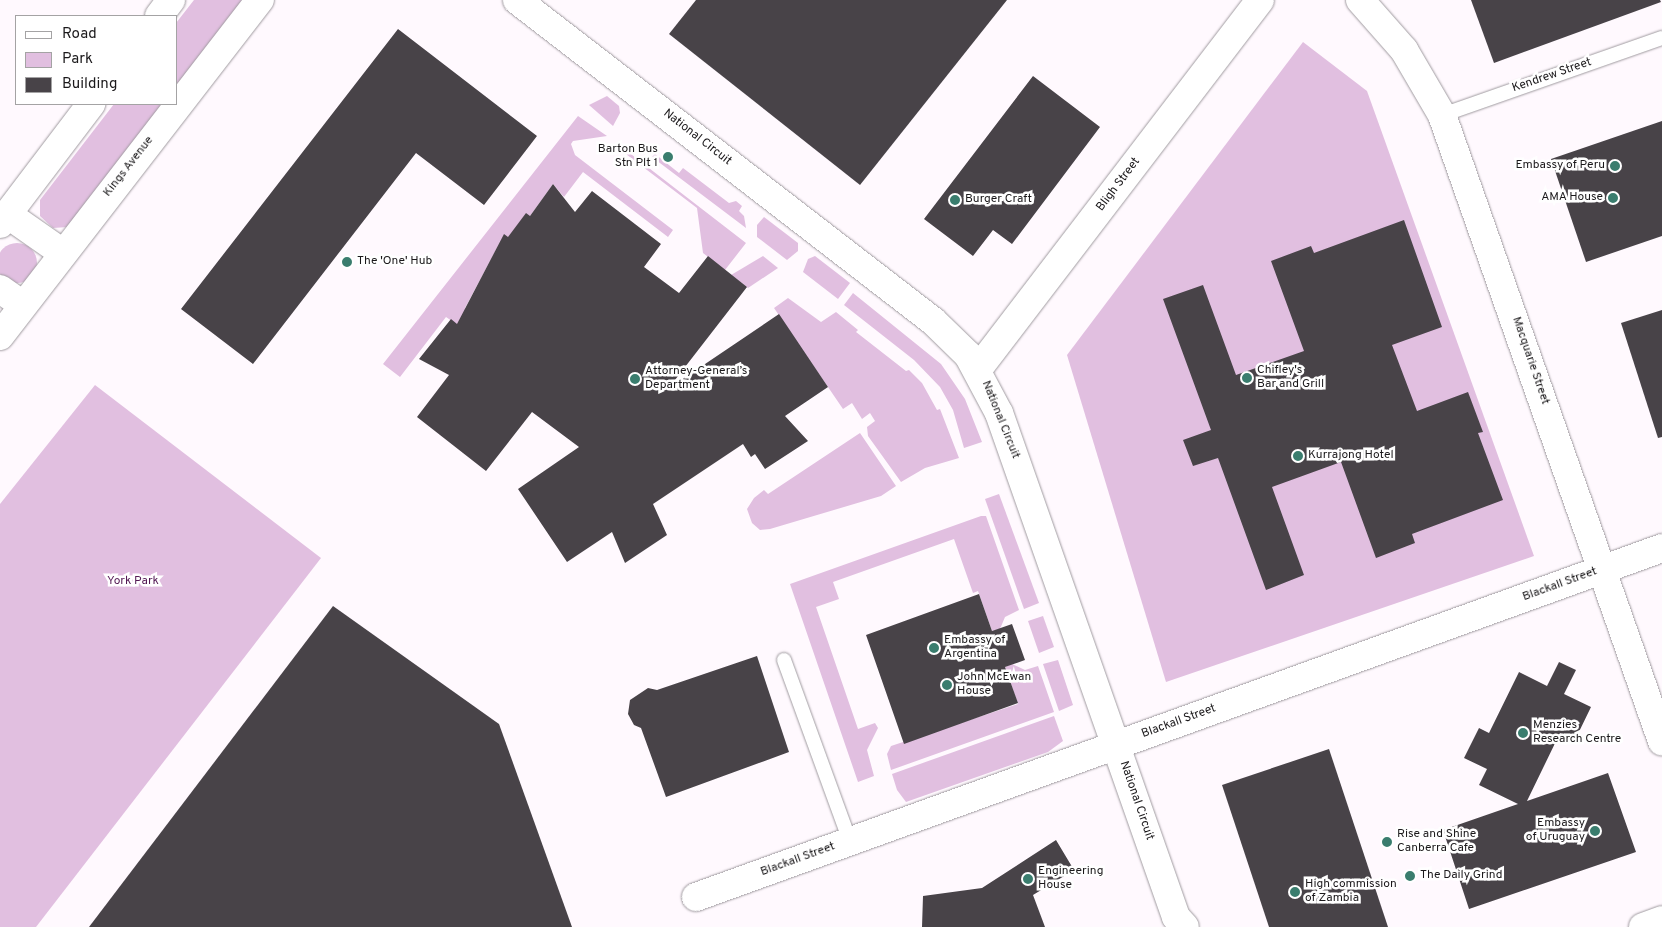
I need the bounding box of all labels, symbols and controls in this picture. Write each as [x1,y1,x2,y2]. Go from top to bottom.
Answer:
legend [15,15,178,105]
text: Road [62,25,97,44]
text: Park [62,50,93,69]
street label: Kendrew Street [1510,56,1594,96]
text: Building [62,75,117,94]
street label: National Circuit [660,107,734,169]
street label: Kings Avenue [101,134,157,200]
place label: Barton Bus Stn Plt 1 [598,143,658,171]
marker: Barton Bus Stn Plt 1 [662,151,674,163]
street label: Bligh Street [1094,155,1144,215]
place label: Embassy of Peru [1515,159,1605,173]
marker: Embassy of Peru [1609,160,1621,172]
place label: AMA House [1541,191,1603,205]
marker: AMA House [1607,192,1619,204]
place label: Burger Craft [965,193,1032,207]
marker: Burger Craft [949,194,961,206]
place label: The 'One' Hub [357,255,432,269]
marker: The 'One' Hub [341,256,353,268]
street label: Macquarie Street [1508,315,1552,407]
place label: Chifley's Bar and Grill [1257,364,1324,392]
place label: Attorney-General’s Department [645,365,747,393]
marker: Chifley's Bar and Grill [1241,372,1253,384]
marker: Attorney-General’s Department [629,373,641,385]
street label: National Circuit [978,379,1022,461]
place label: Kurrajong Hotel [1308,449,1394,463]
marker: Kurrajong Hotel [1292,450,1304,462]
street label: Blackall Street [1521,565,1599,605]
park label: York Park [107,575,159,589]
place label: Embassy of Argentina [944,634,1005,662]
marker: Embassy of Argentina [928,642,940,654]
place label: John McEwan House [957,671,1031,699]
marker: John McEwan House [941,679,953,691]
street label: Blackall Street [1140,702,1218,742]
place label: Menzies Research Centre [1533,719,1621,747]
marker: Menzies Research Centre [1517,727,1529,739]
street label: National Circuit [1116,760,1156,842]
place label: Embassy of Uruguay [1526,817,1585,845]
marker: Embassy of Uruguay [1589,825,1601,837]
place label: Rise and Shine Canberra Cafe [1397,828,1476,856]
marker: Rise and Shine Canberra Cafe [1381,836,1393,848]
street label: Blackall Street [759,840,837,880]
place label: Engineering House [1038,865,1103,893]
place label: The Daily Grind [1420,869,1502,883]
marker: The Daily Grind [1404,870,1416,882]
marker: Engineering House [1022,873,1034,885]
place label: High commission of Zambia [1305,878,1397,906]
marker: High commission of Zambia [1289,886,1301,898]

